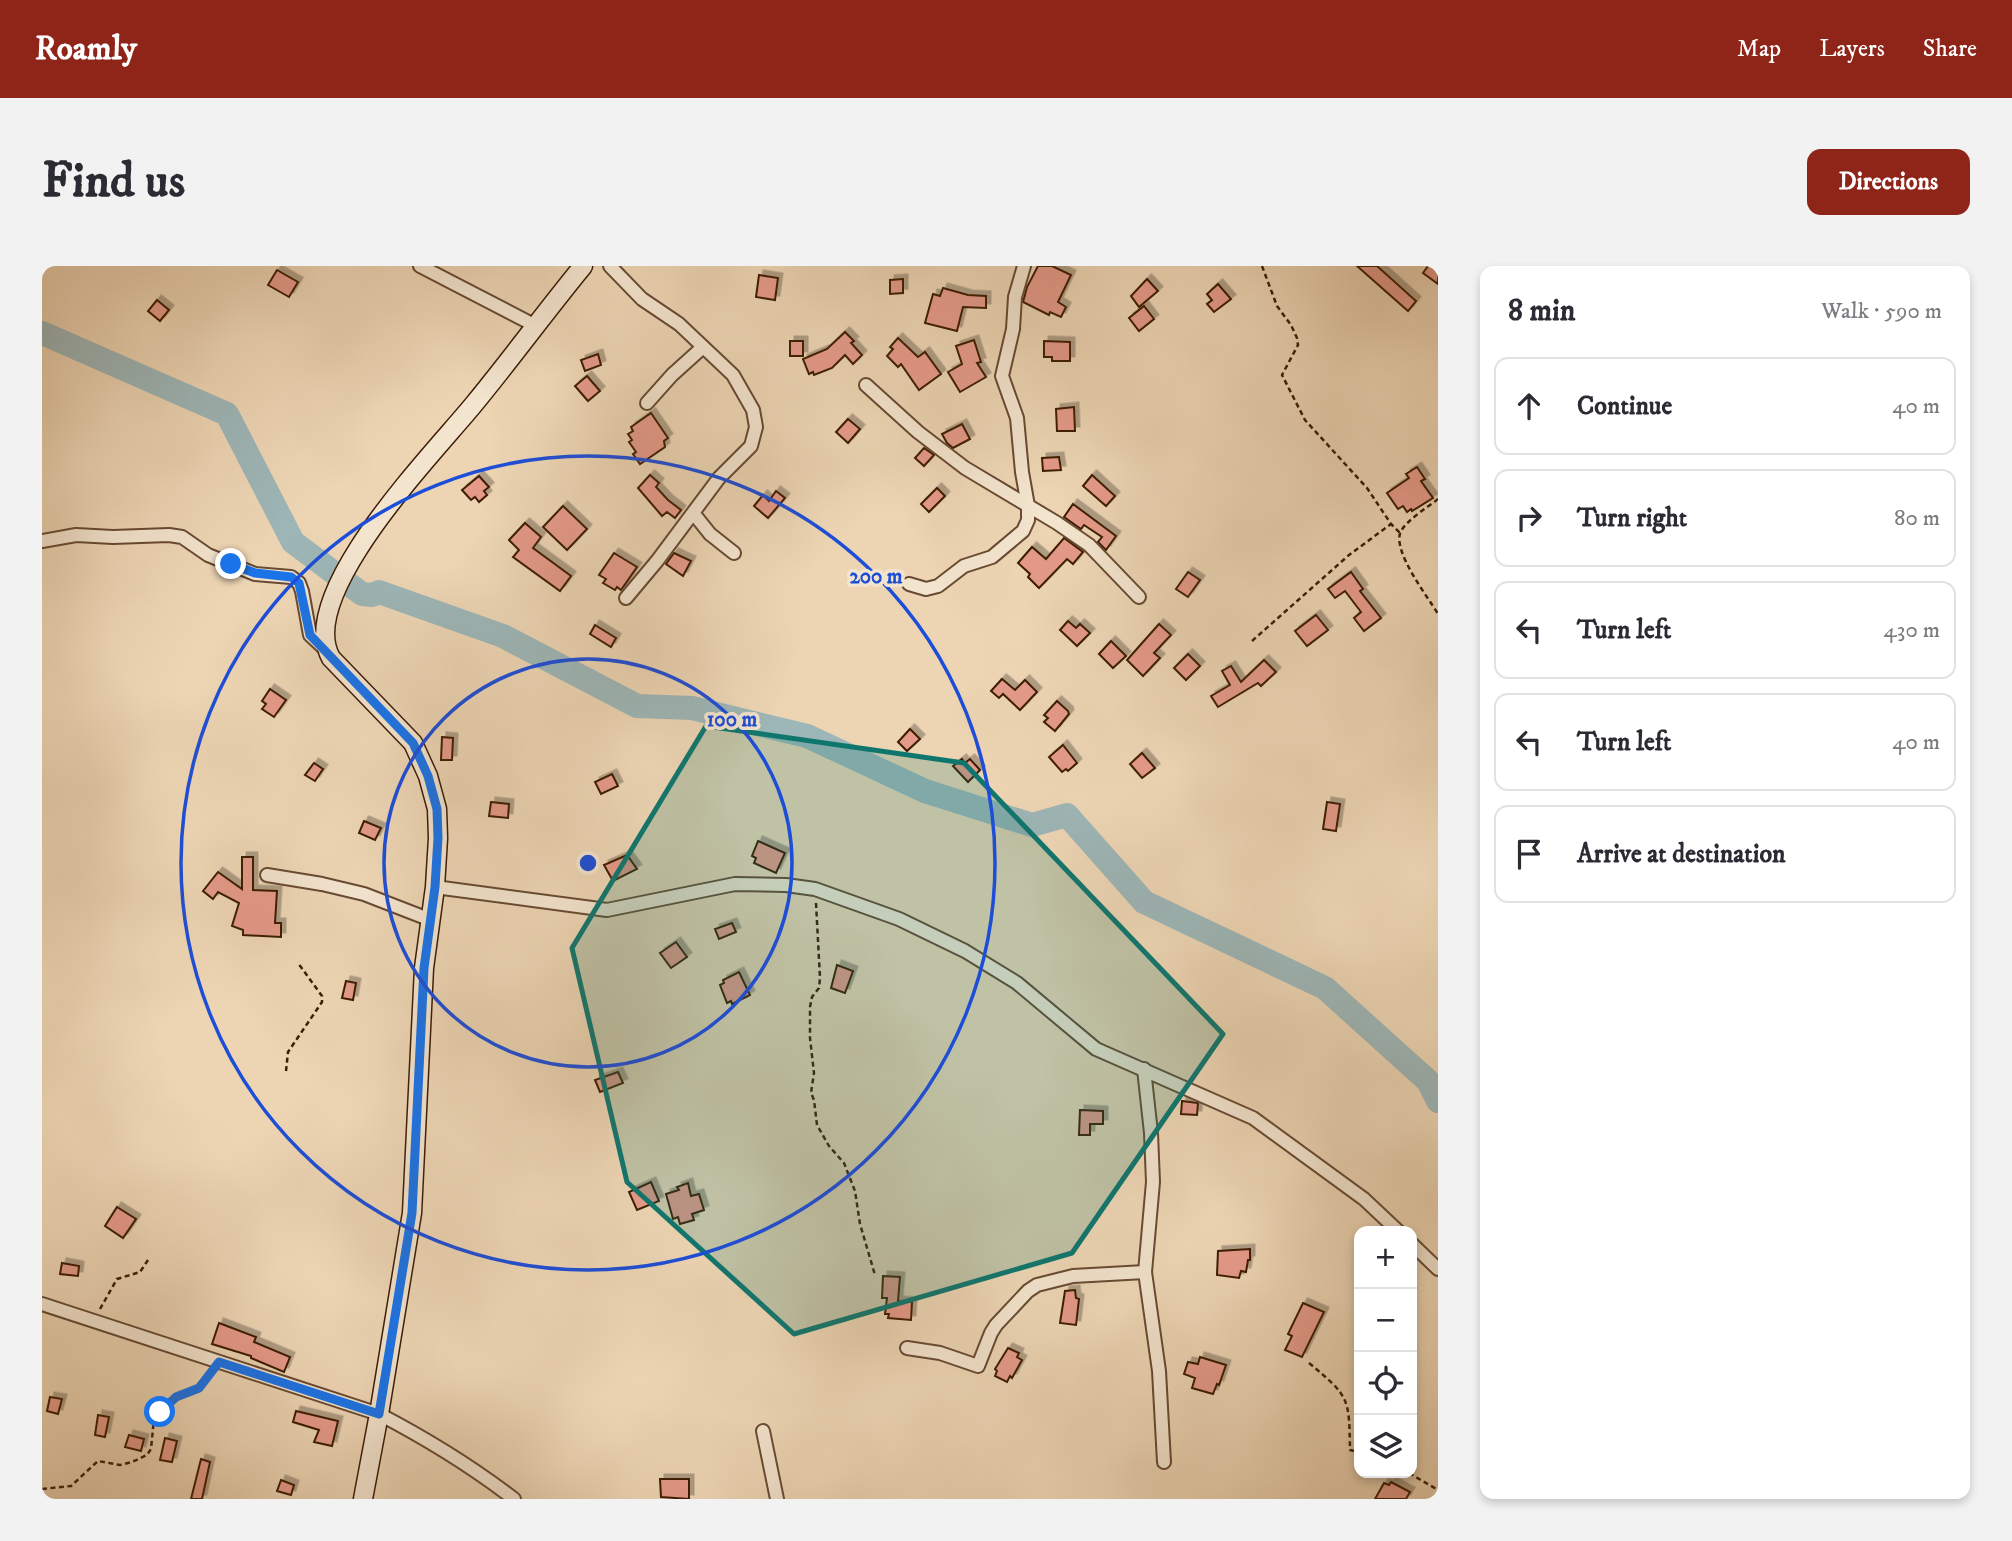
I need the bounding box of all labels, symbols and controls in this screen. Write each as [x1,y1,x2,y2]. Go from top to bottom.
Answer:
text: Roamly [35,29,137,70]
text: Map [1737,34,1781,64]
text: Layers [1819,34,1885,64]
text: Share [1923,34,1977,64]
button: Directions [1807,149,1970,215]
text: Find us [42,151,185,213]
text: 8 min [1508,293,1575,330]
text: Walk · 590 m [1821,297,1942,326]
icon: ahead [1510,387,1548,425]
text: Continue [1577,390,1672,423]
text: 40 m [1892,392,1940,421]
icon: right [1510,499,1548,537]
text: Turn right [1577,502,1687,535]
text: 80 m [1894,504,1940,533]
route end [215,548,246,579]
text: 200 m [849,564,903,590]
icon: left [1510,611,1548,649]
text: Turn left [1577,614,1671,647]
text: 430 m [1884,616,1940,645]
text: 100 m [707,707,757,733]
icon: left [1510,723,1548,761]
text: Turn left [1577,726,1671,759]
text: 40 m [1892,728,1940,757]
icon: arrive [1510,835,1548,873]
text: Arrive at destination [1577,838,1786,871]
centre of rings [576,851,600,875]
map controls [1354,1226,1417,1478]
button: + [1354,1226,1417,1289]
button: − [1354,1289,1417,1352]
button: locate [1354,1352,1417,1415]
route start [144,1396,175,1427]
button: layers [1354,1415,1417,1478]

